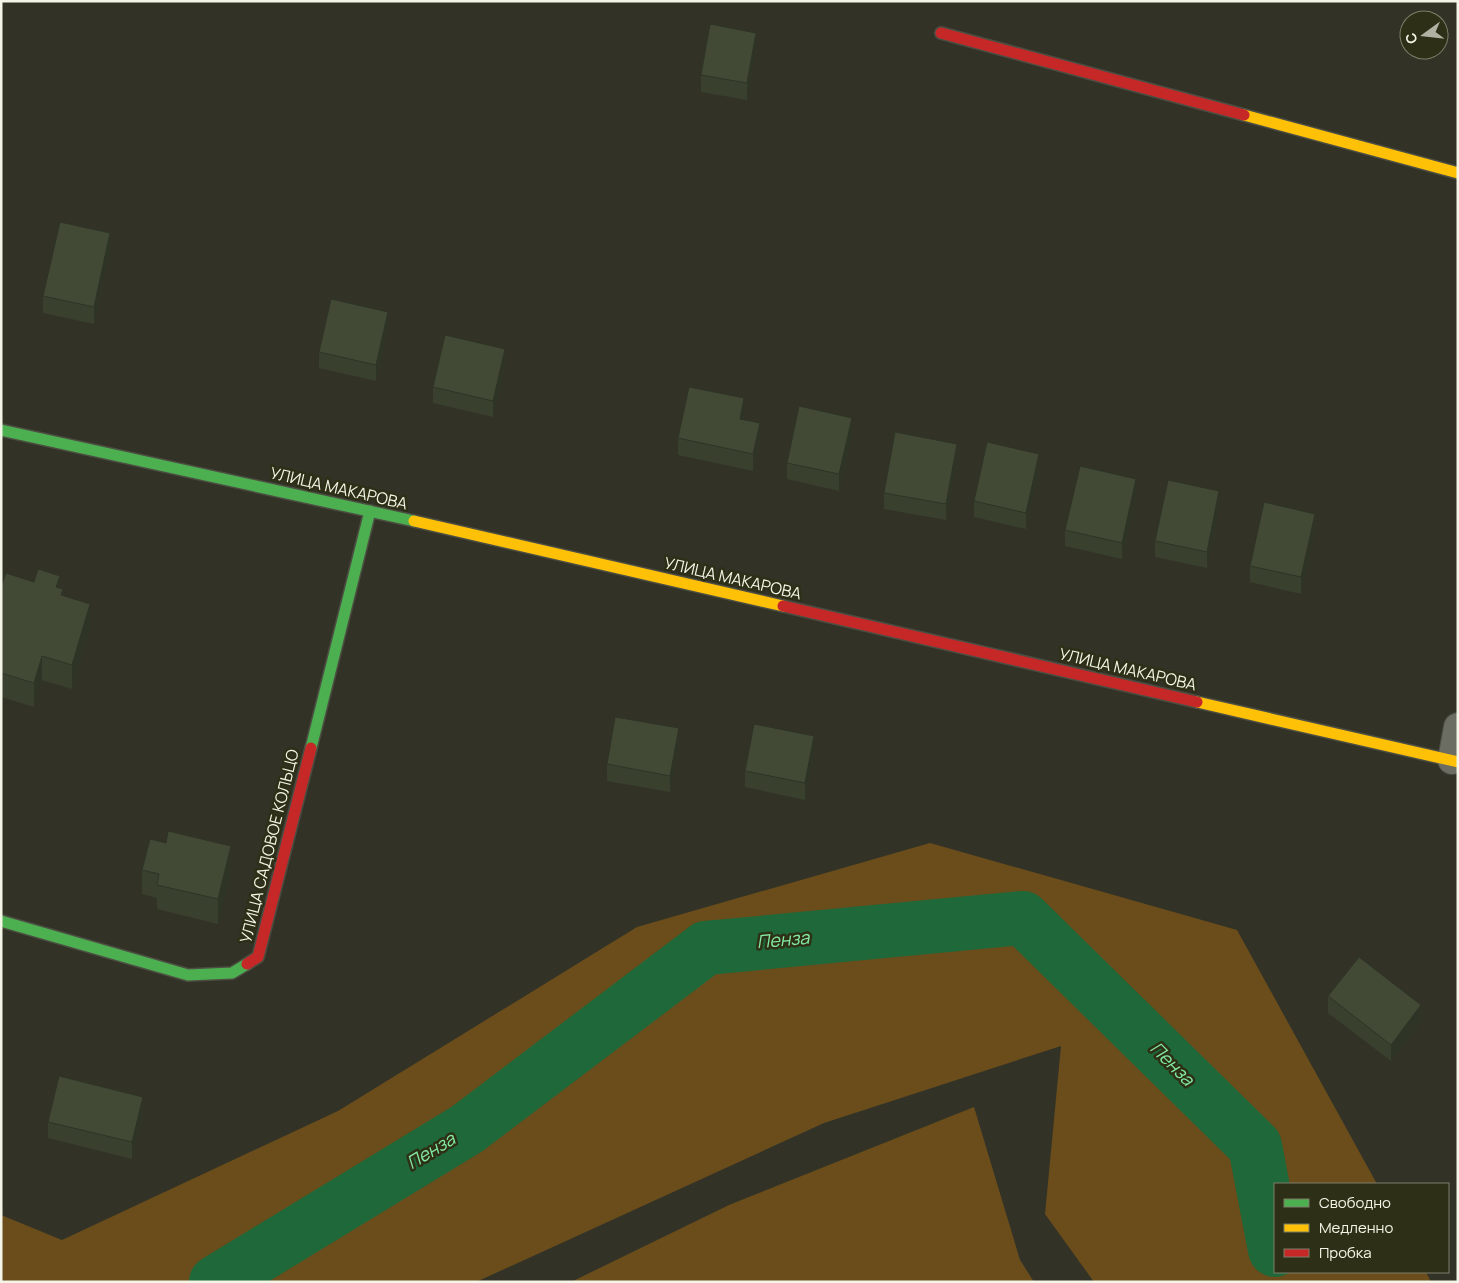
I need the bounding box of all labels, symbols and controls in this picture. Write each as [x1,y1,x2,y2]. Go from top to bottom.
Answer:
north arrow [1399,10,1449,60]
text: С [1400,31,1421,46]
street label: УЛИЦА МАКАРОВА [268,462,410,514]
street label: УЛИЦА МАКАРОВА [662,552,804,604]
street label: УЛИЦА МАКАРОВА [1057,643,1199,695]
street label: УЛИЦА САДОВОЕ КОЛЬЦО [234,746,304,945]
water label: Пенза [756,925,811,953]
water label: Пенза [1146,1036,1201,1091]
water label: Пенза [402,1126,460,1174]
legend [1274,1183,1449,1273]
text: Свободно [1319,1192,1391,1213]
text: Медленно [1319,1217,1393,1238]
text: Пробка [1319,1242,1372,1263]

